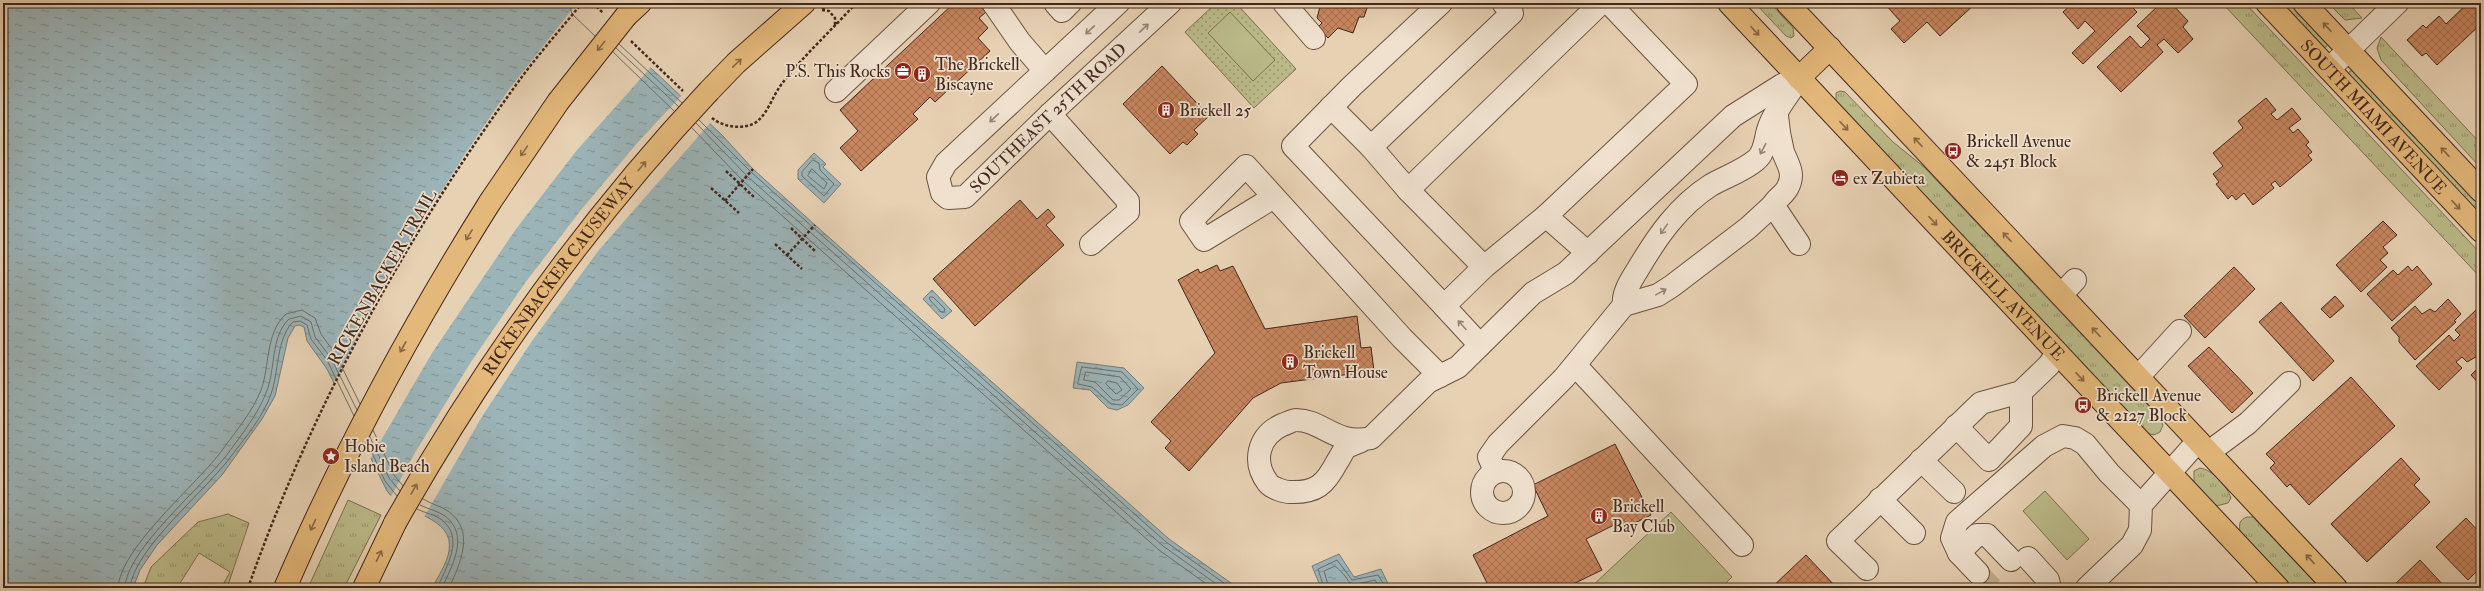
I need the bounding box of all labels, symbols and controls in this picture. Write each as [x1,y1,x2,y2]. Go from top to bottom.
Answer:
one-way arrow [2322,22,2331,32]
one-way arrow [1139,23,1149,32]
one-way arrow [1085,25,1095,35]
one-way arrow [1751,26,1760,36]
street label: SOUTH MIAMI AVENUE [2296,35,2451,199]
street label: SOUTHEAST 25TH ROAD [965,38,1131,198]
one-way arrow [597,41,606,52]
place label: The Brickell Biscayne [935,54,1020,96]
one-way arrow [732,58,742,68]
place label: P.S. This Rocks [785,61,890,82]
office icon: P.S. This Rocks [893,61,913,81]
building icon: The Brickell Biscayne [912,64,932,84]
building icon: Brickell 25 [1156,100,1176,120]
place label: Brickell 25 [1179,100,1252,121]
one-way arrow [989,114,1000,123]
one-way arrow [1840,121,1849,131]
place label: Brickell Avenue & 2451 Block [1966,131,2071,172]
one-way arrow [1914,137,1923,147]
bus stop icon: Brickell Avenue & 2451 Block [1943,141,1963,161]
one-way arrow [1759,143,1766,155]
one-way arrow [520,145,528,156]
one-way arrow [2440,147,2449,158]
one-way arrow [637,161,646,171]
hotel icon: ex Zubieta [1830,168,1850,188]
place label: ex Zubieta [1853,168,1926,189]
street label: RICKENBACKER CAUSEWAY [478,173,639,380]
street label: RICKENBACKER TRAIL [323,185,442,369]
one-way arrow [2451,200,2461,210]
one-way arrow [1929,216,1938,226]
one-way arrow [1660,224,1668,235]
street label: BRICKELL AVENUE [1937,226,2069,365]
one-way arrow [465,229,473,240]
one-way arrow [2002,232,2012,242]
one-way arrow [1655,288,1667,296]
one-way arrow [1458,320,1467,330]
one-way arrow [2091,327,2101,337]
one-way arrow [399,341,407,353]
place label: Brickell Town House [1303,342,1388,383]
building icon: Brickell Town House [1280,352,1300,372]
one-way arrow [2075,372,2084,382]
place label: Brickell Avenue & 2127 Block [2096,385,2201,426]
bus stop icon: Brickell Avenue & 2127 Block [2073,395,2093,415]
place label: Hobie Island Beach [344,436,430,477]
place icon: Hobie Island Beach [321,446,341,466]
one-way arrow [411,483,419,495]
place label: Brickell Bay Club [1612,496,1675,538]
building icon: Brickell Bay Club [1589,506,1609,526]
one-way arrow [309,518,316,530]
one-way arrow [376,550,383,562]
one-way arrow [2306,555,2315,565]

